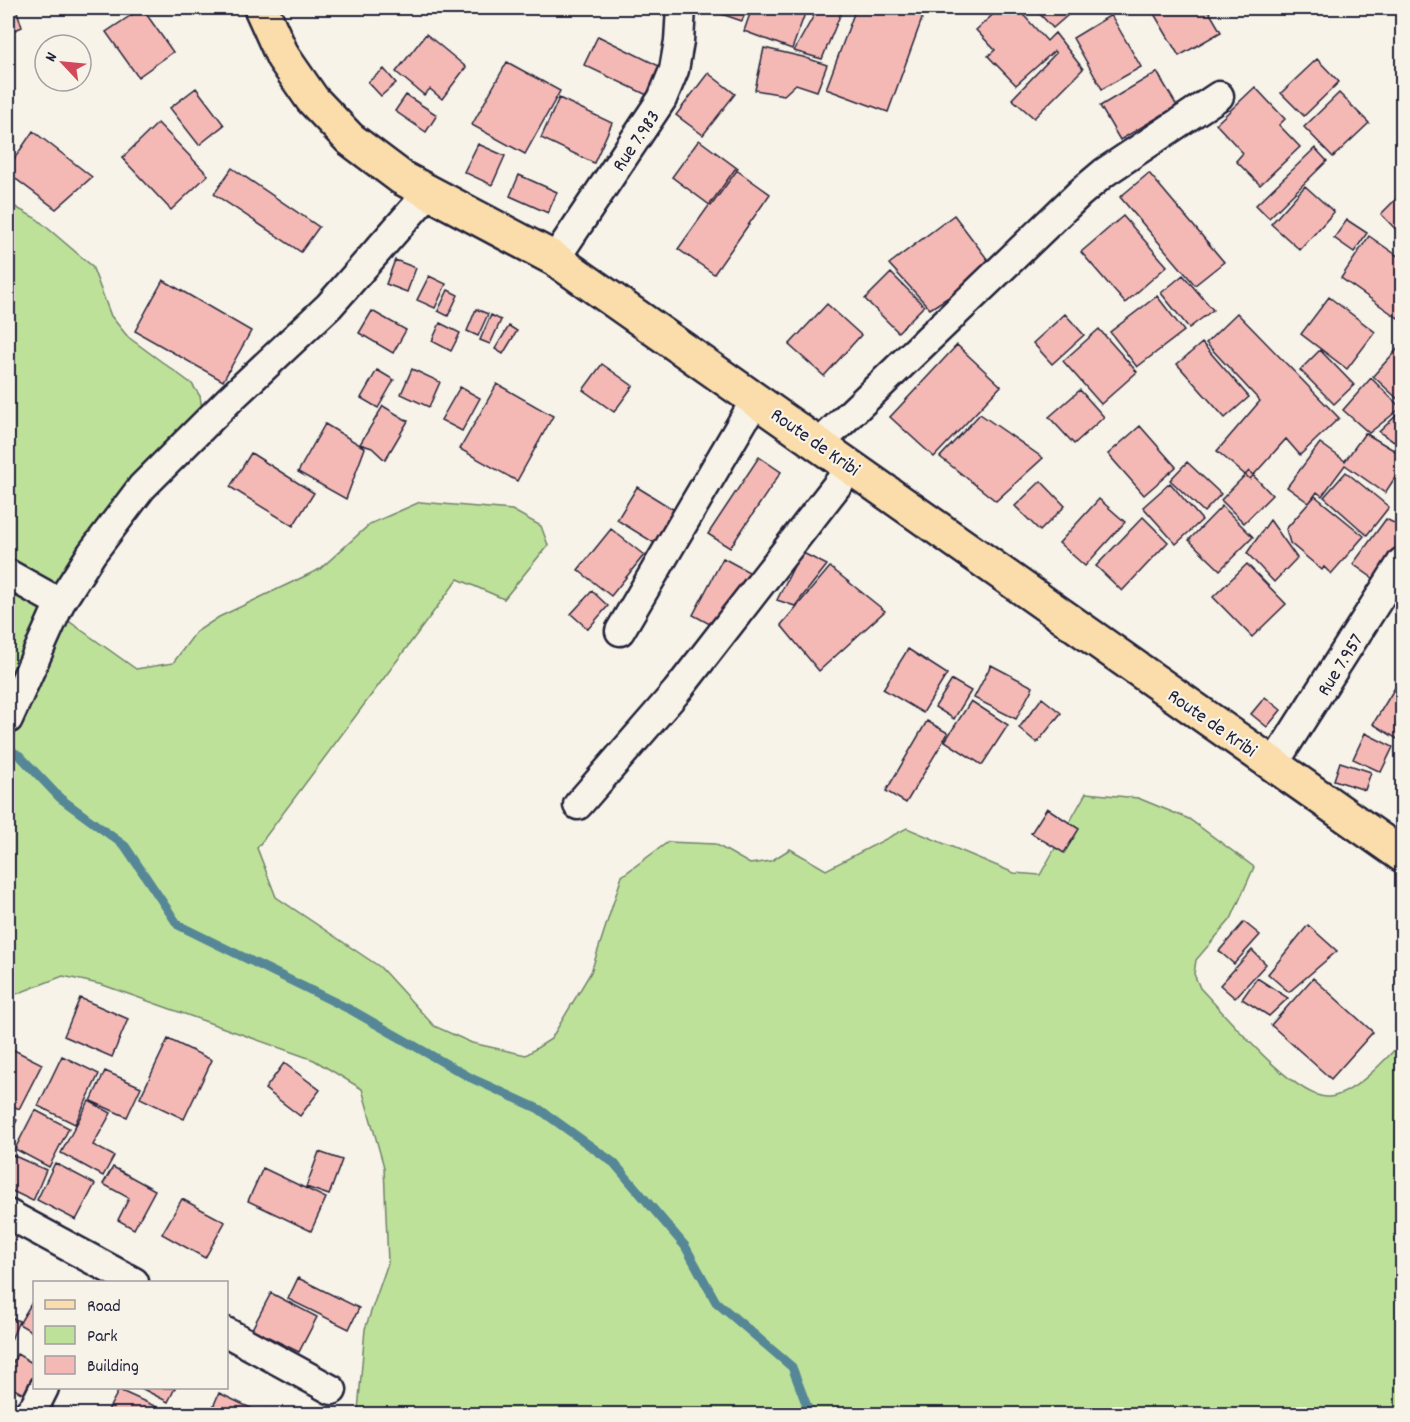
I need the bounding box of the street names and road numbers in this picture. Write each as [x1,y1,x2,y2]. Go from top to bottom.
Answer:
street label: Rue 7.983 [607,105,668,178]
street label: Route de Kribi [764,402,865,485]
street label: Rue 7.957 [1311,629,1372,702]
street label: Route de Kribi [1161,683,1262,766]

